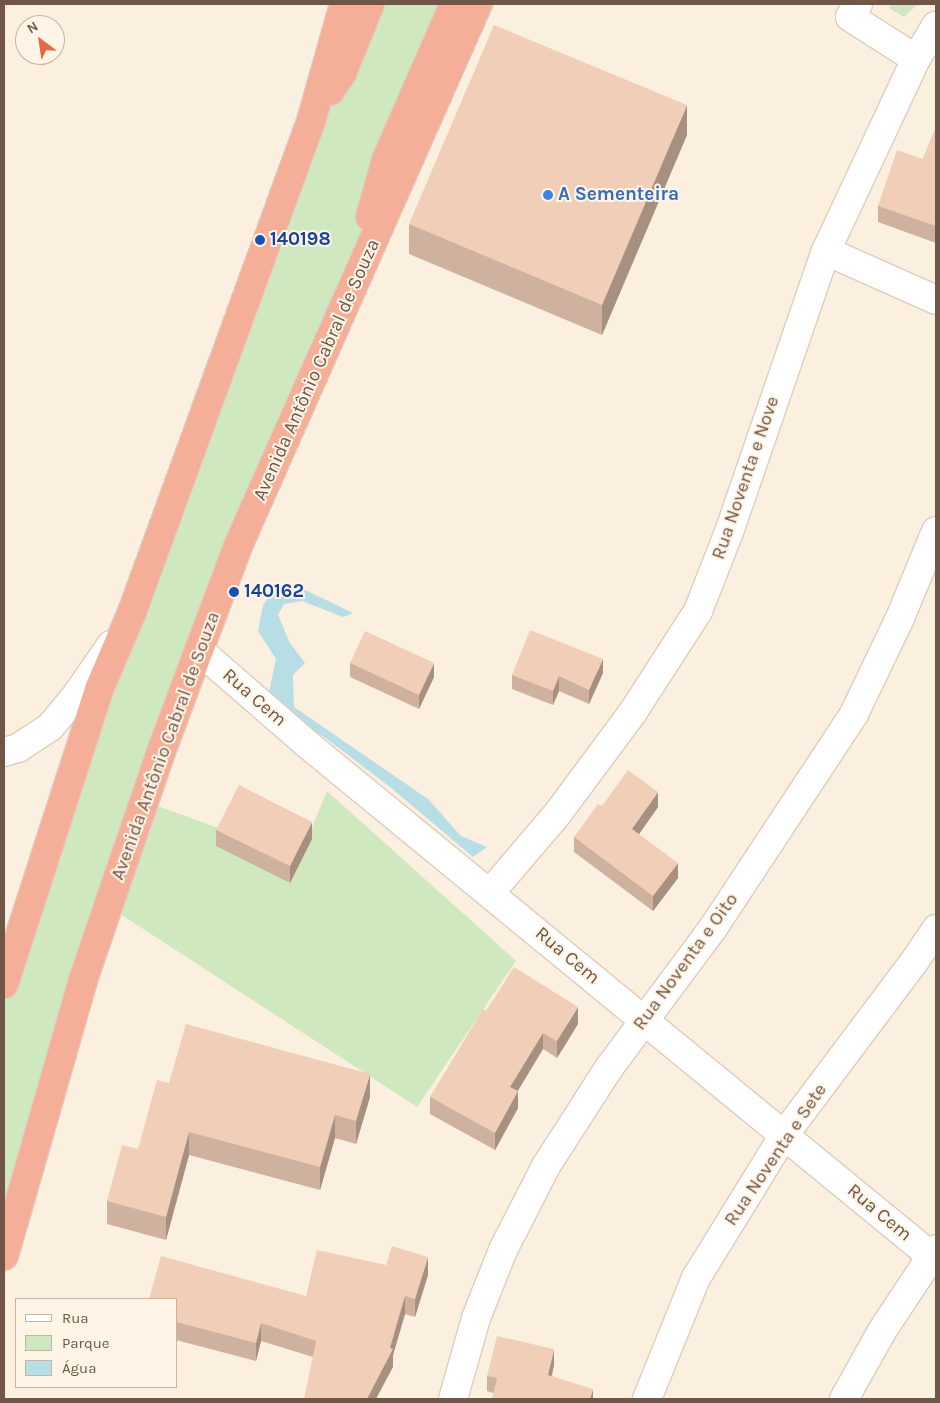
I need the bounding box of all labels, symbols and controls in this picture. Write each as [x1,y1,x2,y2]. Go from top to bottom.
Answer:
north arrow [15,15,65,65]
text: N [24,18,41,37]
place label: A Sementeira [558,184,679,206]
marker: A Sementeira [542,189,554,201]
place label: 140198 [270,229,331,251]
marker: 140198 [254,234,266,246]
street label: Avenida Antônio Cabral de Souza [249,236,385,504]
street label: Rua Noventa e Nove [707,393,785,563]
place label: 140162 [244,581,304,603]
marker: 140162 [228,586,240,598]
street label: Avenida Antônio Cabral de Souza [107,609,225,883]
street label: Rua Cem [217,664,291,732]
street label: Rua Noventa e Oito [629,889,743,1035]
street label: Rua Cem [530,922,604,990]
street label: Rua Noventa e Sete [720,1079,832,1231]
street label: Rua Cem [842,1179,916,1247]
legend [15,1298,178,1388]
text: Rua [62,1309,89,1327]
text: Parque [62,1334,110,1352]
text: Água [62,1359,96,1377]

